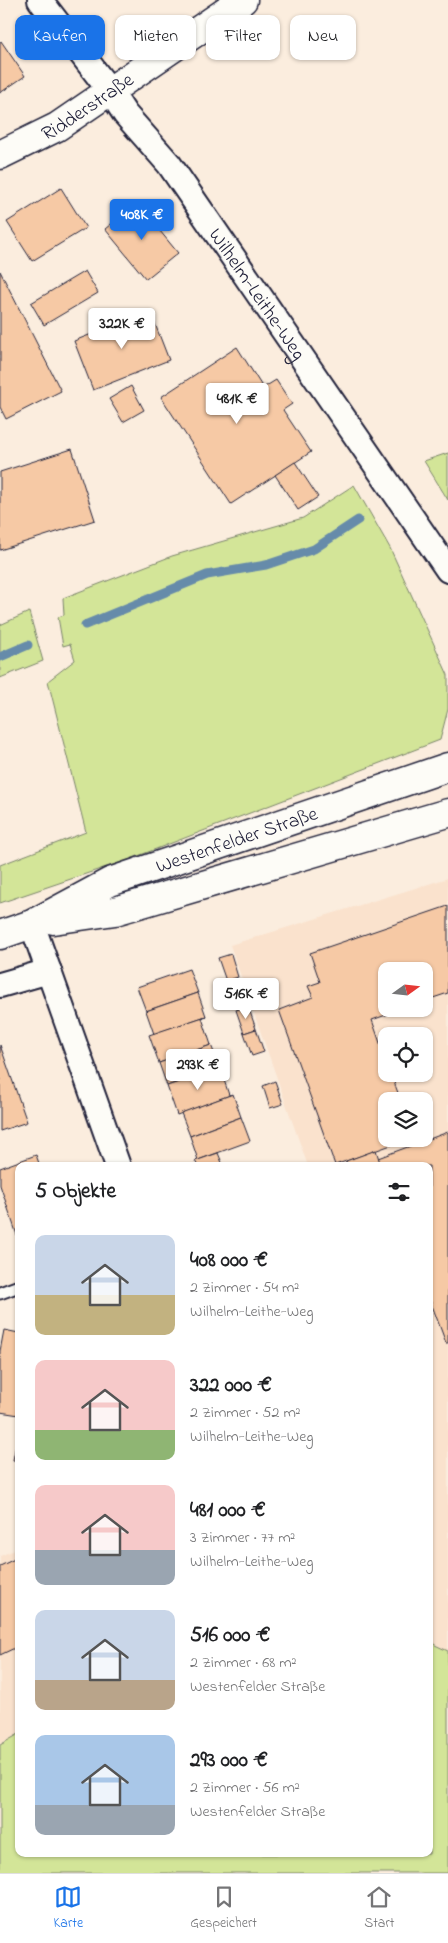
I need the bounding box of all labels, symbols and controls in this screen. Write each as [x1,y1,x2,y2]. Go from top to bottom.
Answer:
chip: Kaufen [15,15,105,60]
chip: Mieten [115,15,196,60]
chip: Filter [206,15,280,60]
chip: Neu [290,15,356,60]
street label: Ridderstraße [37,67,140,149]
pin: 408K € [101,198,183,241]
text: 408K € [121,203,163,227]
street label: Wilhelm-Leithe-Weg [200,223,312,367]
pin: 322K € [81,308,163,350]
text: 322K € [99,312,145,336]
pin: 481K € [196,382,278,425]
text: 481K € [217,387,257,411]
street label: Westenfelder Straße [152,800,322,882]
north arrow [378,962,432,1018]
map controls [378,962,433,1147]
pin: 516K € [205,978,287,1020]
text: 516K € [224,982,268,1006]
button: locate [378,1027,433,1082]
pin: 293K € [157,1048,239,1091]
text: 293K € [177,1053,219,1077]
button: layers [378,1092,433,1147]
text: 5 Objekte [35,1177,116,1207]
icon: filters [385,1178,413,1206]
text: 408 000 € [190,1246,268,1276]
icon: home [75,1255,135,1315]
text: 2 Zimmer · 54 m² [190,1276,299,1300]
text: Wilhelm-Leithe-Weg [190,1300,314,1324]
text: 322 000 € [190,1371,272,1401]
icon: home [75,1380,135,1440]
text: 2 Zimmer · 52 m² [190,1401,301,1425]
text: Wilhelm-Leithe-Weg [190,1425,314,1449]
text: 481 000 € [190,1496,266,1526]
icon: home [75,1505,135,1565]
text: 3 Zimmer · 77 m² [190,1526,295,1550]
text: Wilhelm-Leithe-Weg [190,1550,314,1574]
text: 516 000 € [190,1621,270,1651]
icon: home [75,1630,135,1690]
text: 2 Zimmer · 68 m² [190,1651,297,1675]
text: Westenfelder Straße [190,1675,325,1699]
text: 293 000 € [190,1746,268,1776]
icon: home [75,1755,135,1815]
text: 2 Zimmer · 56 m² [190,1776,300,1800]
text: Westenfelder Straße [190,1800,325,1824]
tab: Karte [54,1883,83,1934]
tab: Gespeichert [190,1883,257,1934]
tab: Start [364,1883,394,1934]

